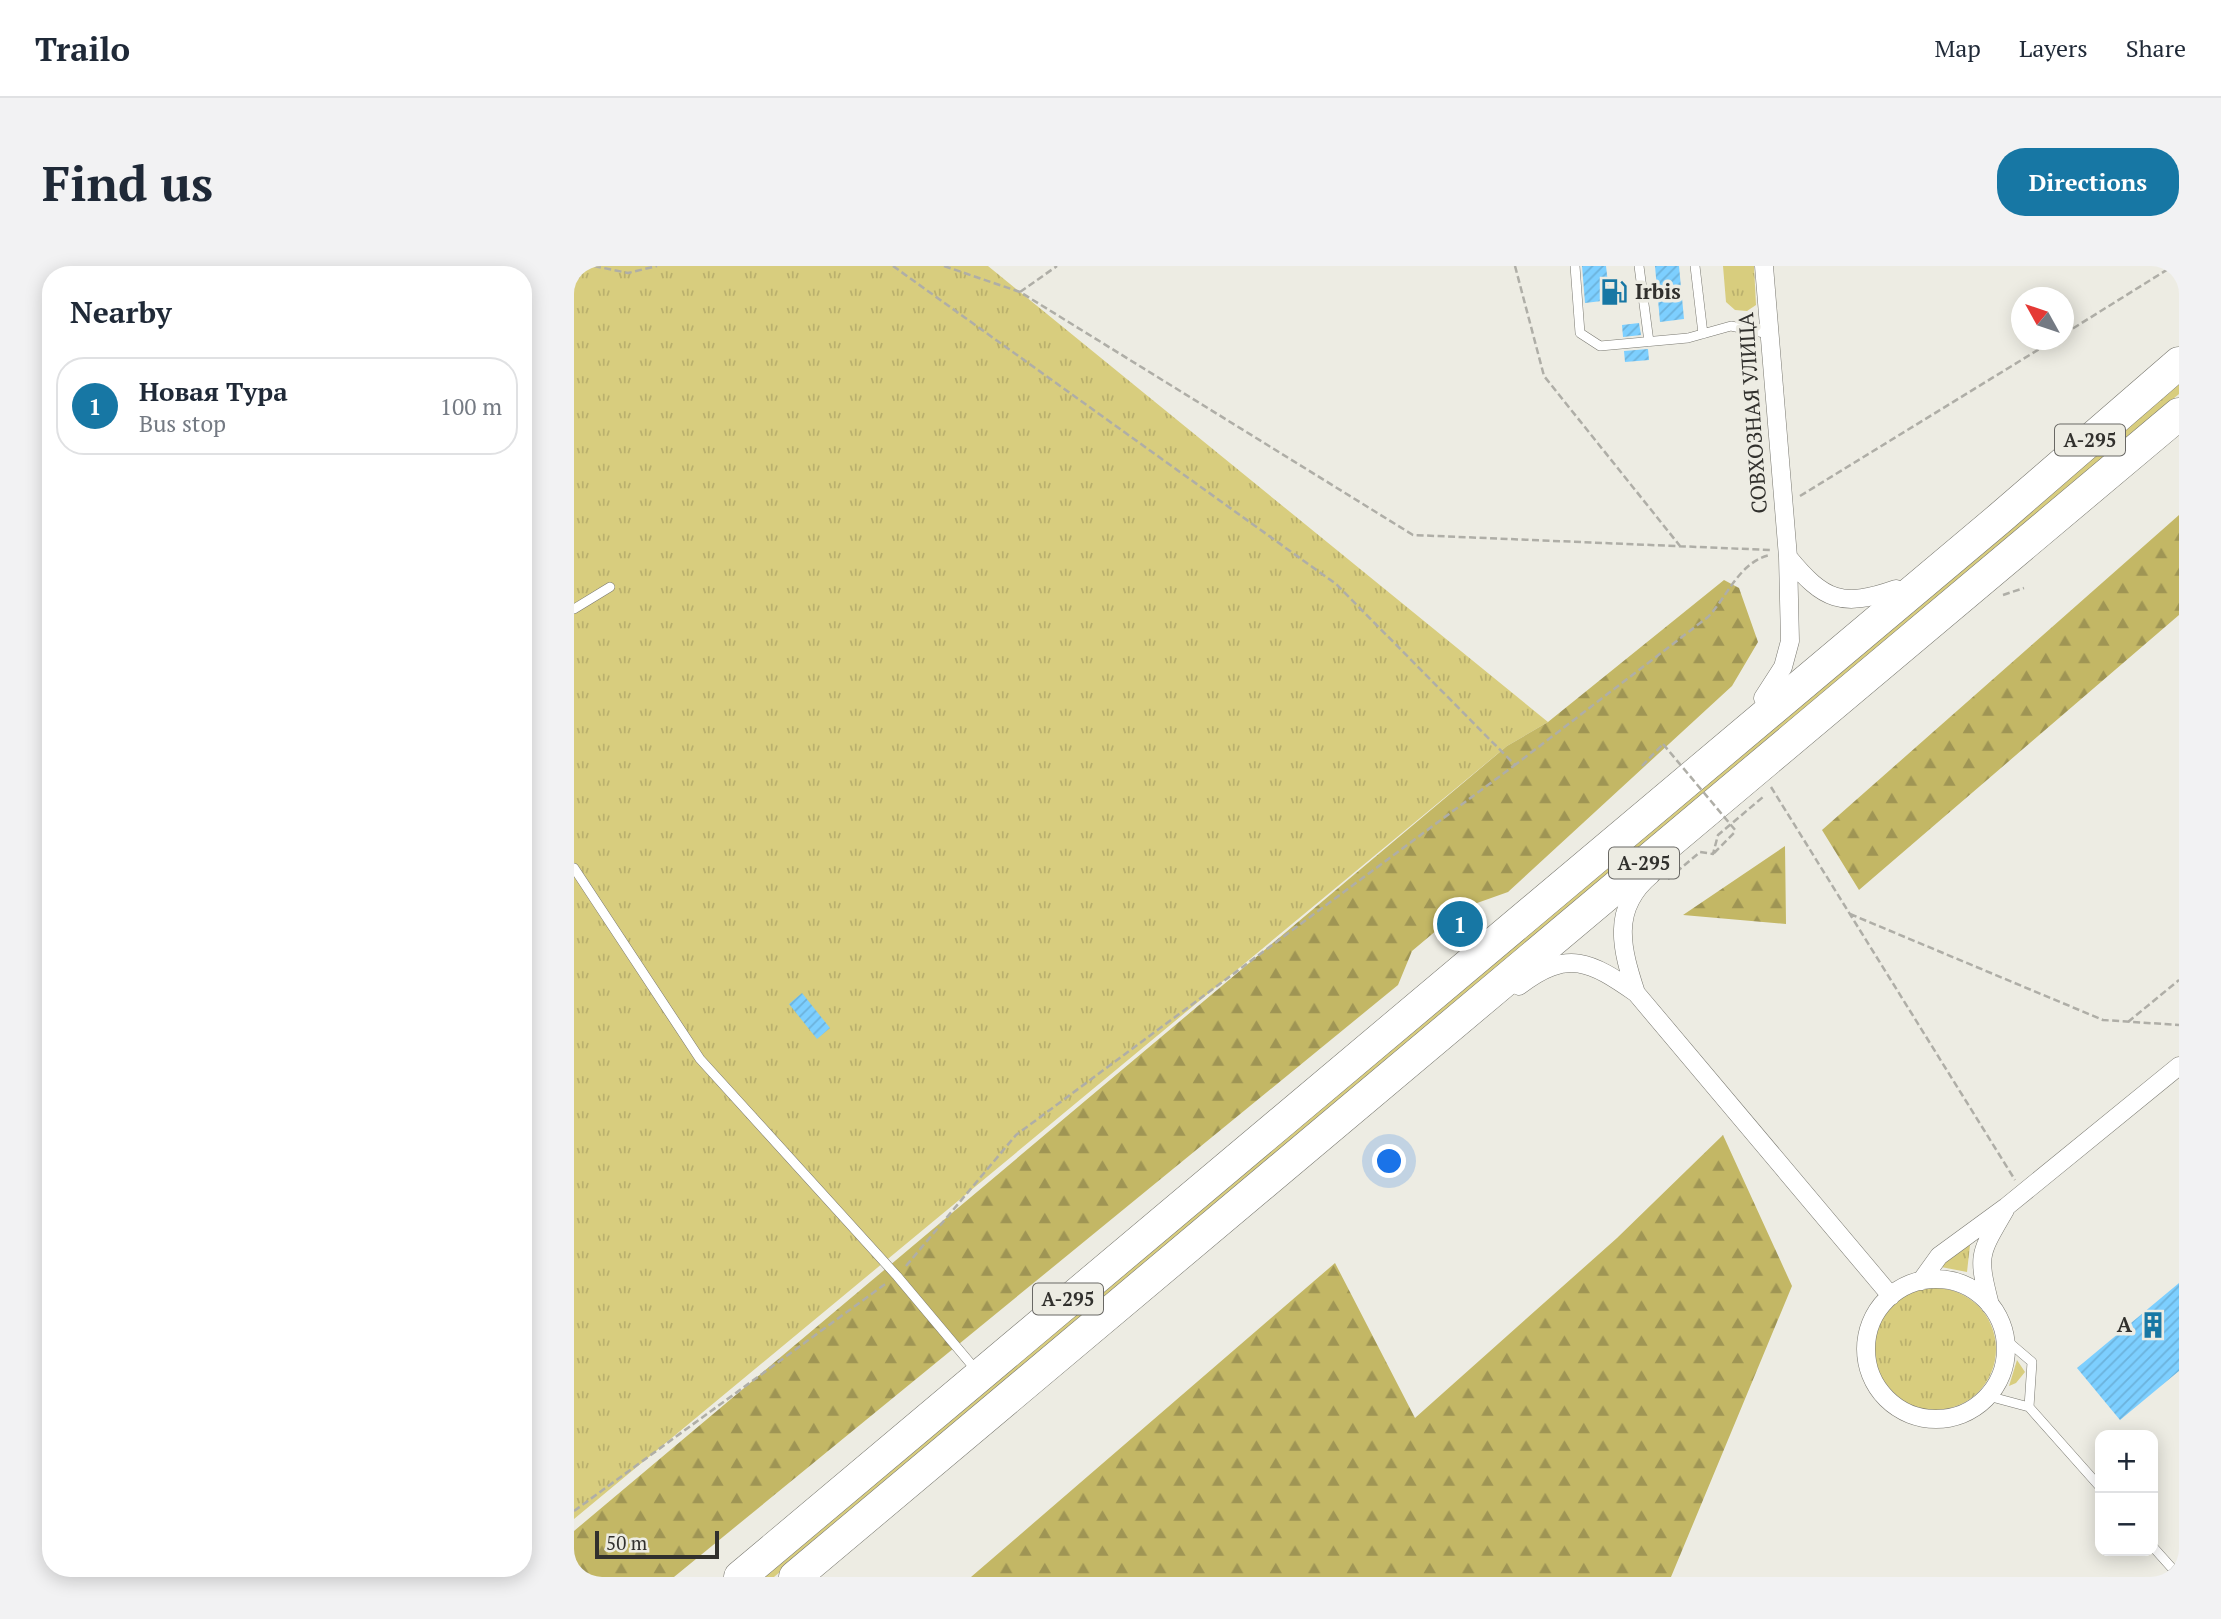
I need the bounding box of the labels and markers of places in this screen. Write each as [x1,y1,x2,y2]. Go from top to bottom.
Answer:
fuel station icon: Irbis [1599,277,1629,307]
place label: Irbis [1635,277,1681,305]
pin: 1 [1437,898,1483,950]
place label: А [2117,1310,2133,1338]
building icon: А [2138,1310,2168,1340]

